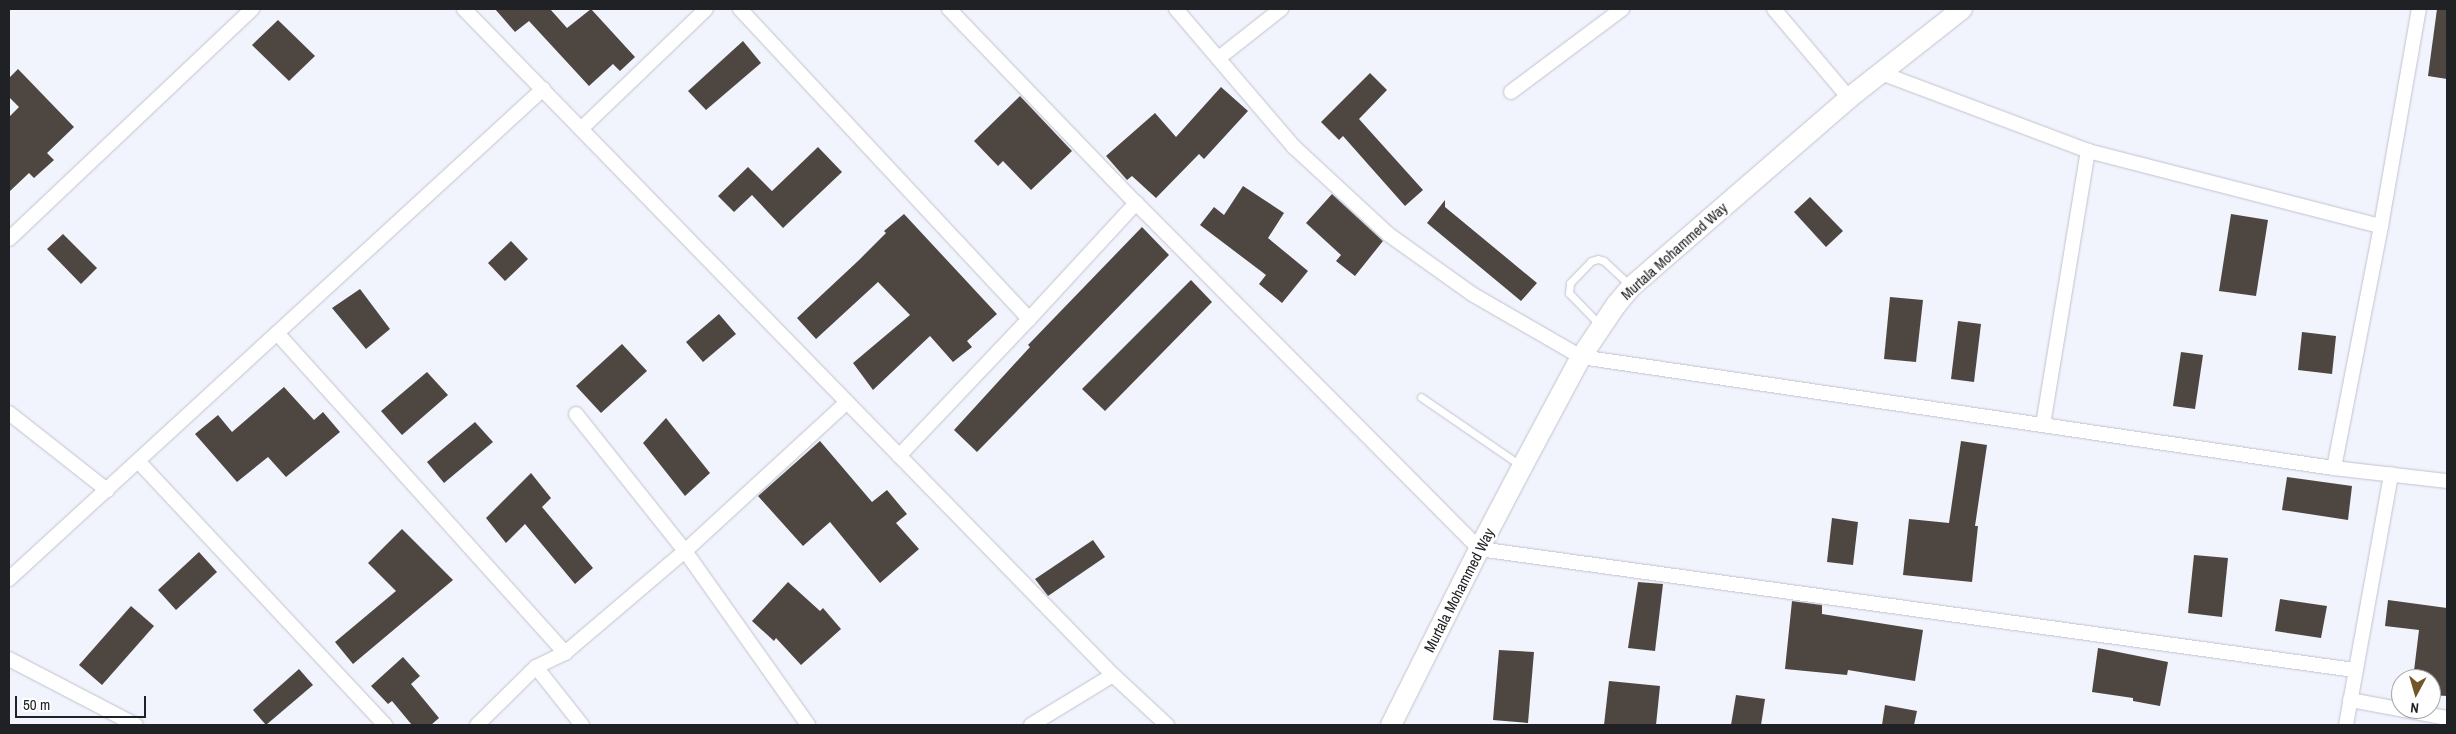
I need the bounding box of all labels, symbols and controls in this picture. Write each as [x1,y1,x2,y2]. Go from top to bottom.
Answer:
street label: Murtala Mohammed Way [1617,198,1731,304]
street label: Murtala Mohammed Way [1420,525,1498,655]
north arrow [2391,669,2441,719]
scale bar [18,686,149,718]
text: 50 m [23,694,50,715]
text: N [2409,699,2420,717]

